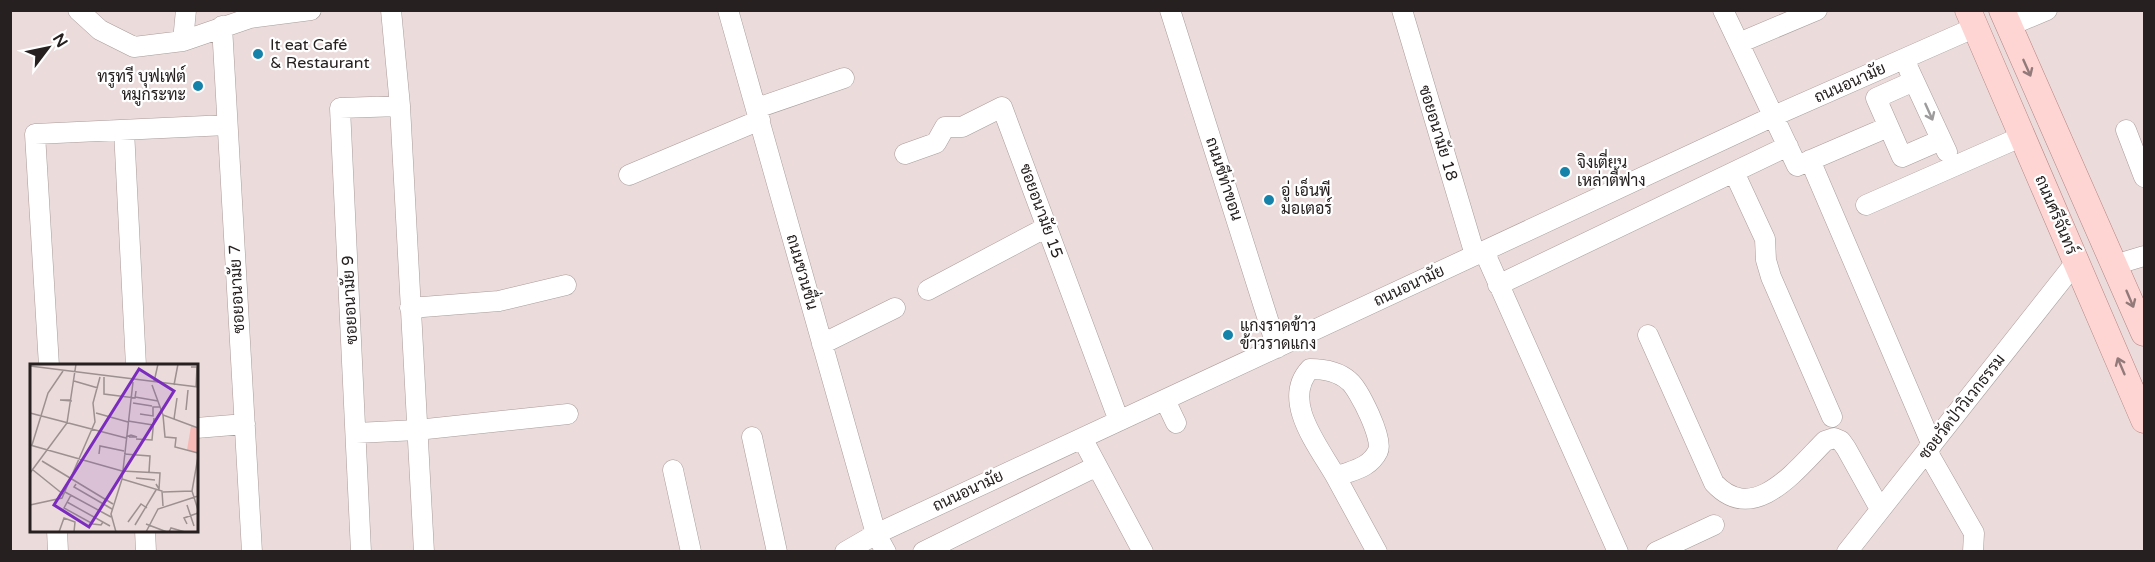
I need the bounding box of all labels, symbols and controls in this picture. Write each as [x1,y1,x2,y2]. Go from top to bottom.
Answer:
north arrow [18,18,78,78]
text: N [48,30,72,51]
place label: It eat Café & Restaurant [270,35,370,73]
marker: It eat Café & Restaurant [251,47,265,61]
street label: ถนนอนามัย [1811,57,1889,108]
one-way arrow [2022,59,2033,77]
place label: ทรูทรี บุฟเฟต์ หมูกระทะ [97,64,186,106]
marker: ทรูทรี บุฟเฟต์ หมูกระทะ [191,79,205,93]
street label: ซอยอนามัย 18 [1414,82,1463,183]
one-way arrow [1923,103,1935,121]
street label: ถนนชีท่าขอน [1201,134,1249,223]
place label: จิงเตี่ยน เหล่าตี้ฟาง [1577,148,1645,191]
street label: ซอยอนามัย 15 [1015,161,1068,261]
marker: จิงเตี่ยน เหล่าตี้ฟาง [1558,165,1572,179]
street label: ถนนศรีจันทร์ [2030,171,2085,258]
place label: อู่ เอ็นพี มอเตอร์ [1281,177,1332,219]
marker: อู่ เอ็นพี มอเตอร์ [1262,193,1276,207]
street label: ถนนชวนชื่น [782,231,827,312]
street label: ซอยอนามัย 7 [224,244,249,334]
street label: ซอยอนามัย 9 [337,255,362,345]
street label: ถนนอนามัย [1370,260,1448,311]
one-way arrow [2125,289,2136,307]
place label: แกงราดข้าว ข้าวราดแกง [1240,315,1316,354]
marker: แกงราดข้าว ข้าวราดแกง [1221,328,1235,342]
street label: ซอยวัดป่าวิเวกธรรม [1914,349,2010,464]
one-way arrow [2115,357,2126,376]
inset map [30,364,198,532]
street label: ถนนอนามัย [929,465,1007,516]

